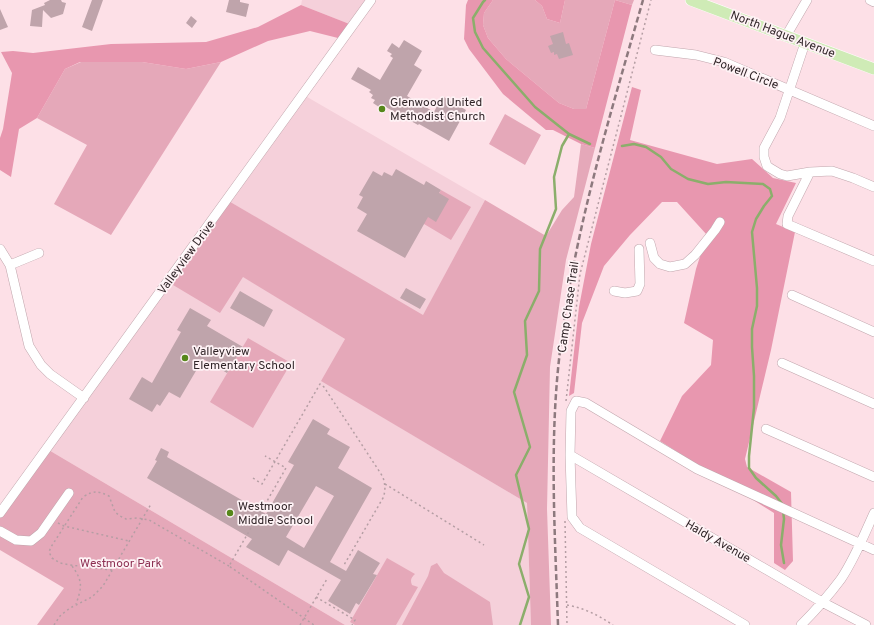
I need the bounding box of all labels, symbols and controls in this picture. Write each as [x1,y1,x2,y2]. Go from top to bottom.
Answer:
street label: North Hague Avenue [728,8,837,62]
street label: Powell Circle [711,54,781,94]
place label: Glenwood United Methodist Church [390,95,485,125]
marker: Glenwood United Methodist Church [377,104,387,114]
street label: Valleyview Drive [155,217,219,298]
street label: Camp Chase Trail [555,260,583,354]
place label: Valleyview Elementary School [193,344,295,374]
marker: Valleyview Elementary School [180,353,190,363]
place label: Westmoor Middle School [238,499,313,529]
marker: Westmoor Middle School [225,508,235,518]
street label: Haldy Avenue [682,517,753,567]
park label: Westmoor Park [80,556,162,572]

